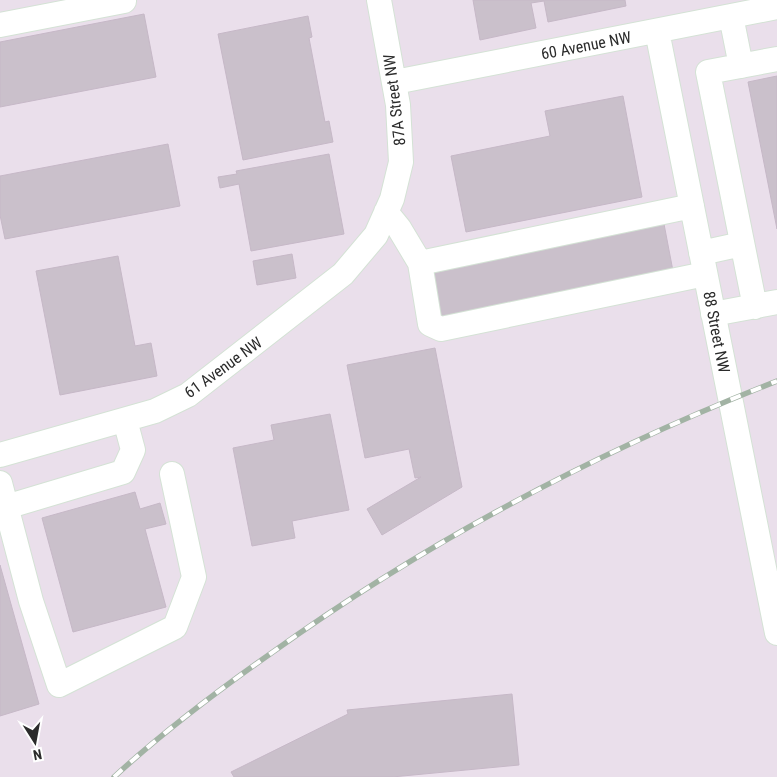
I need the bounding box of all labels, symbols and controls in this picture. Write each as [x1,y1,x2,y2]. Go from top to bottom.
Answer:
street label: 60 Avenue NW [539,27,633,64]
street label: 87A Street NW [379,53,410,147]
street label: 88 Street NW [699,290,734,375]
street label: 61 Avenue NW [181,333,266,402]
north arrow [10,717,60,767]
text: N [32,746,43,763]

